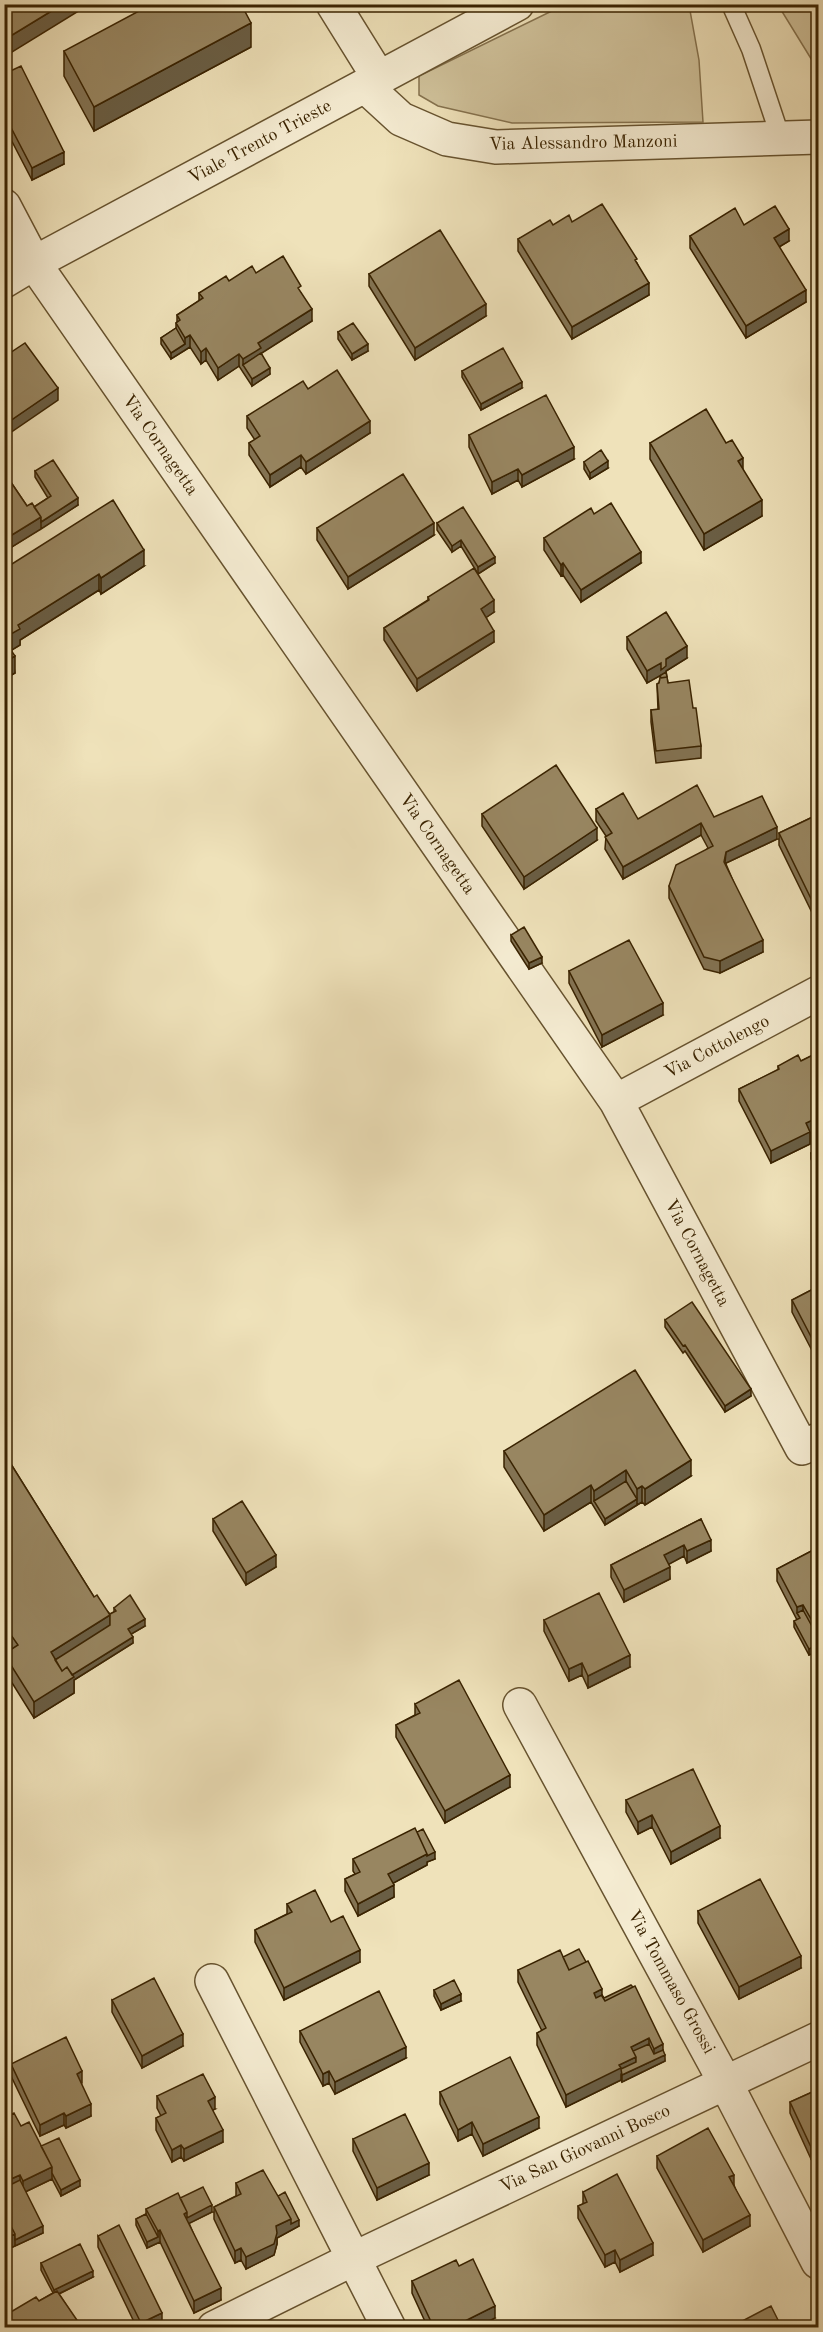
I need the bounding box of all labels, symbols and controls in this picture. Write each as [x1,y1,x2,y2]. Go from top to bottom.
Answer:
street label: Viale Trento Trieste [185,97,335,187]
street label: Via Alessandro Manzoni [488,132,678,154]
street label: Via Cornagetta [119,391,201,499]
street label: Via Cornagetta [396,790,478,898]
street label: Via Cottolengo [662,1012,772,1082]
street label: Via Cornagetta [661,1197,733,1310]
street label: Via Tommaso Grossi [624,1907,718,2057]
street label: Via San Giovanni Bosco [497,2102,673,2196]

